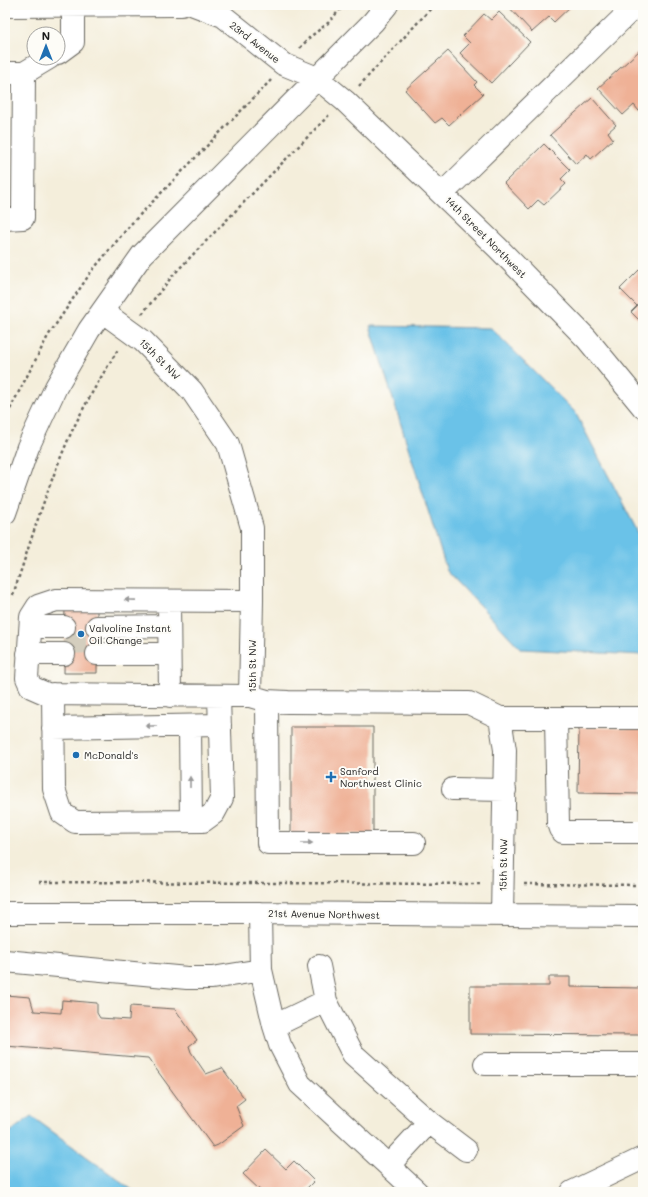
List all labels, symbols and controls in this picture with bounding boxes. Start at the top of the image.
street label: 23rd Avenue [227,18,283,66]
north arrow [26,26,66,66]
text: N [42,28,50,43]
street label: 14th Street Northwest [442,193,530,281]
street label: 15th St NW [136,335,184,383]
one-way arrow [123,597,136,603]
place label: Valvoline Instant Oil Change [89,621,171,647]
marker: Valvoline Instant Oil Change [76,629,86,639]
street label: 15th St NW [245,639,259,692]
one-way arrow [144,723,157,729]
place label: McDonald's [84,748,138,762]
marker: McDonald's [71,750,81,760]
place label: Sanford Northwest Clinic [340,764,422,790]
marker: Sanford Northwest Clinic [325,771,337,783]
one-way arrow [187,775,193,788]
street label: 15th St NW [496,838,510,892]
one-way arrow [301,840,314,846]
street label: 21st Avenue Northwest [268,906,380,922]

